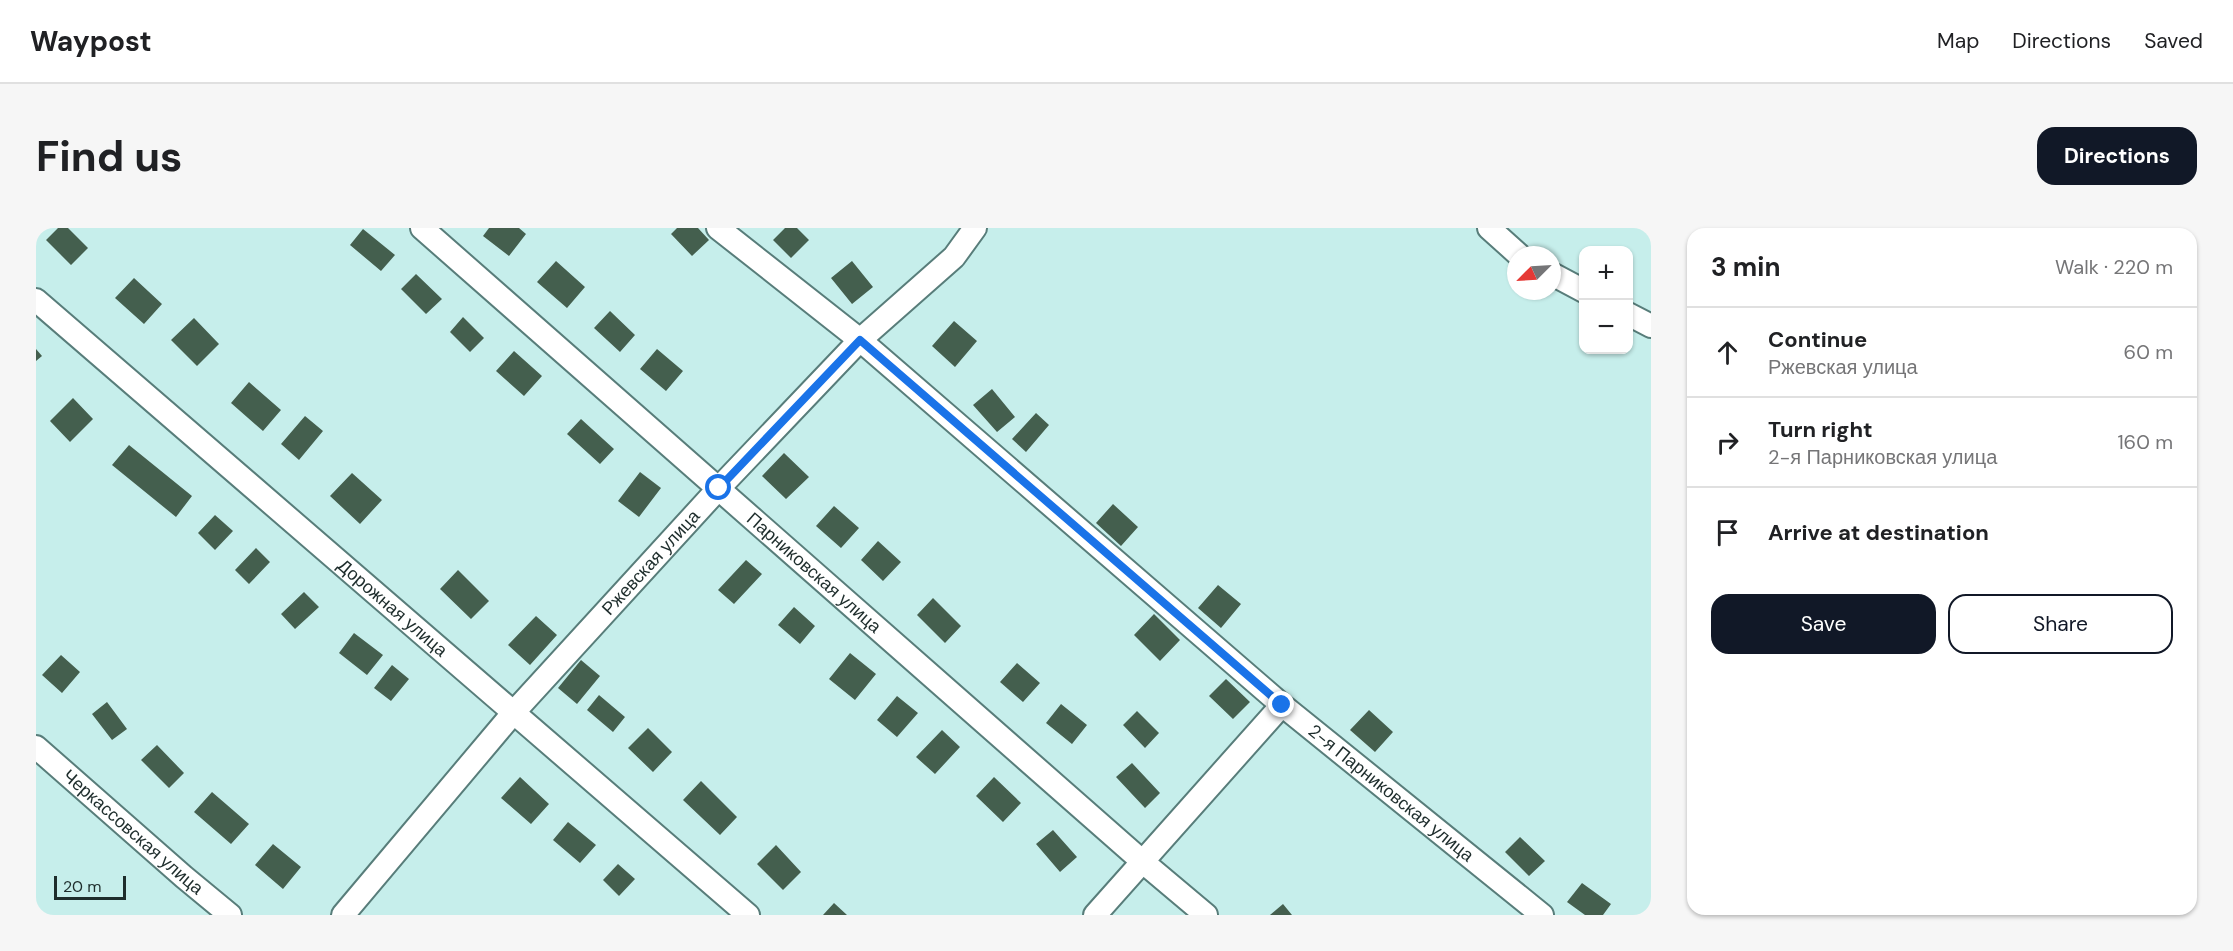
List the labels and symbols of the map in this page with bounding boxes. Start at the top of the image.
north arrow [1507,246,1561,300]
route start [705,474,731,500]
street label: Ржевская улица [596,504,706,620]
street label: Парниковская улица [742,507,887,639]
street label: Дорожная улица [332,554,453,663]
route end [1268,691,1294,717]
street label: 2-я Парниковская улица [1303,719,1480,868]
street label: Черкассовская улица [58,764,209,901]
scale bar [54,873,126,900]

